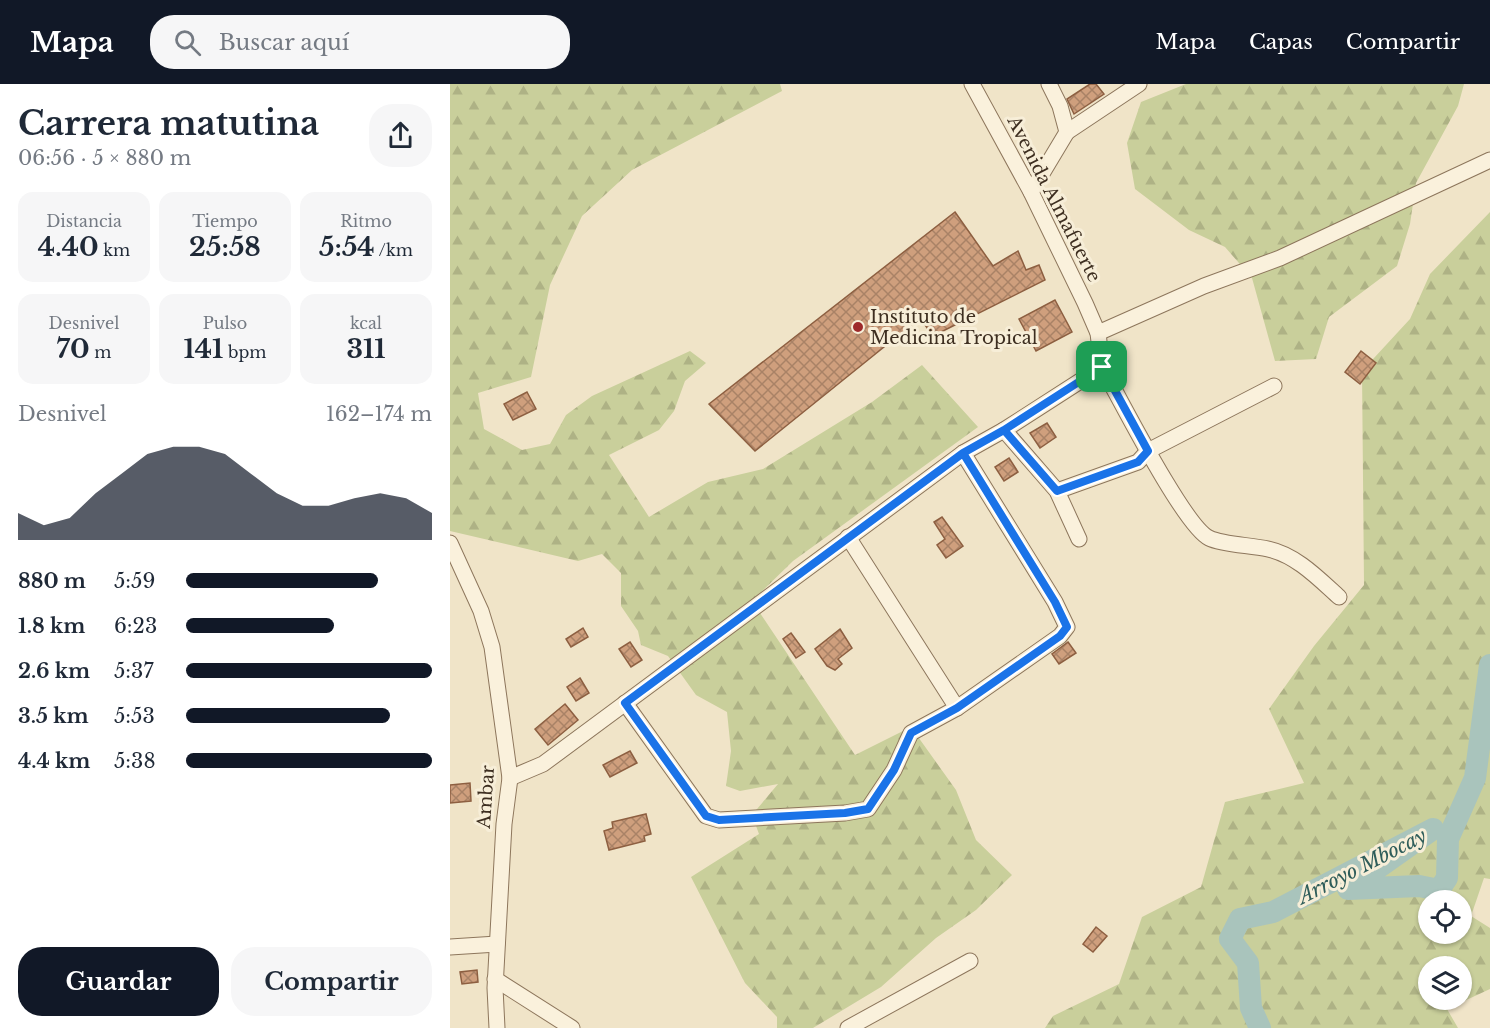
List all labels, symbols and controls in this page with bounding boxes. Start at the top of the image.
search box [150,15,570,69]
text: Mapa [30,25,114,60]
icon: search [171,26,204,59]
text: Buscar aquí [219,29,349,56]
text: Mapa [1156,29,1216,55]
text: Capas [1249,29,1313,55]
text: Compartir [1346,29,1460,55]
text: Carrera matutina [18,103,319,144]
button: share [369,104,432,167]
street label: Avenida Almafuerte [1002,111,1105,286]
text: 06:56 · 5 × 880 m [18,146,191,170]
text: Distancia [46,211,122,231]
text: Tiempo [192,211,258,231]
text: Ritmo [340,211,392,231]
text: 4.40 [38,231,99,263]
text: 25:58 [189,231,261,263]
text: 5:54 [319,231,375,263]
text: km [99,240,130,260]
text: /km [375,240,413,260]
place label: Instituto de Medicina Tropical [870,306,1038,349]
text: Desnivel [49,313,119,333]
text: Pulso [203,313,247,333]
text: kcal [350,313,382,333]
marker: Instituto de Medicina Tropical [851,320,865,334]
text: 70 [57,333,90,365]
text: 141 [183,333,223,365]
text: 311 [346,333,386,365]
pin [1076,341,1127,392]
text: m [90,342,111,362]
text: bpm [223,342,267,362]
icon: arrive [1085,350,1118,383]
text: Desnivel [18,402,106,426]
text: 162–174 m [326,402,432,426]
text: 880 m [18,569,86,593]
text: 5:59 [114,569,155,593]
text: 1.8 km [18,614,85,638]
text: 6:23 [114,614,157,638]
text: 2.6 km [18,659,90,683]
text: 5:37 [114,659,153,683]
text: 3.5 km [18,704,89,728]
text: 5:53 [114,704,155,728]
text: 4.4 km [18,749,90,773]
text: 5:38 [114,749,156,773]
street label: Ambar [473,764,499,830]
water label: Arroyo Mbocay [1291,823,1431,910]
map controls [1418,890,1472,1010]
button: locate [1418,890,1472,944]
button: Guardar [18,947,219,1016]
button: Compartir [231,947,432,1016]
button: layers [1418,956,1472,1010]

